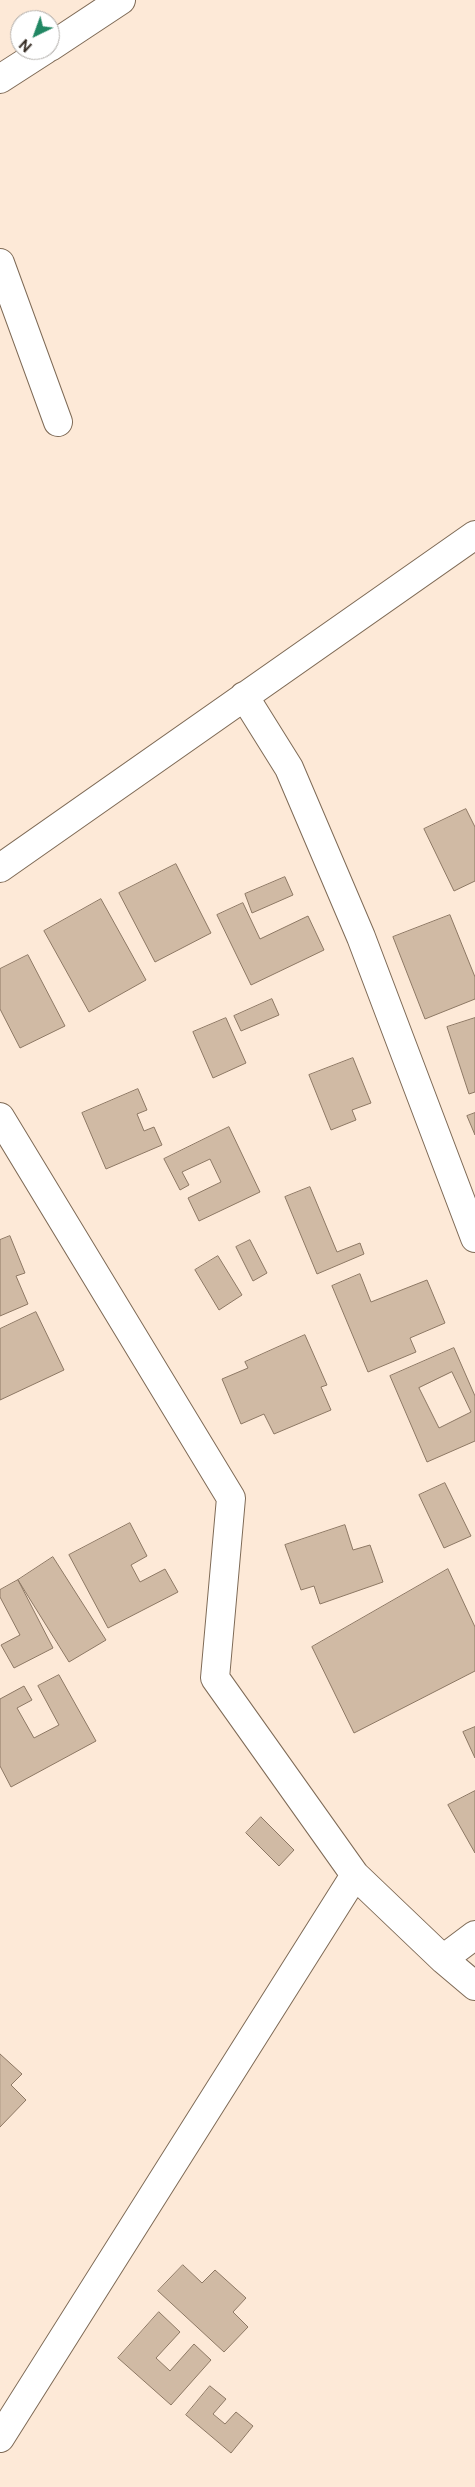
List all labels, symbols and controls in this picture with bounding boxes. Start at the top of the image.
north arrow [10,10,60,60]
text: N [16,36,35,55]

